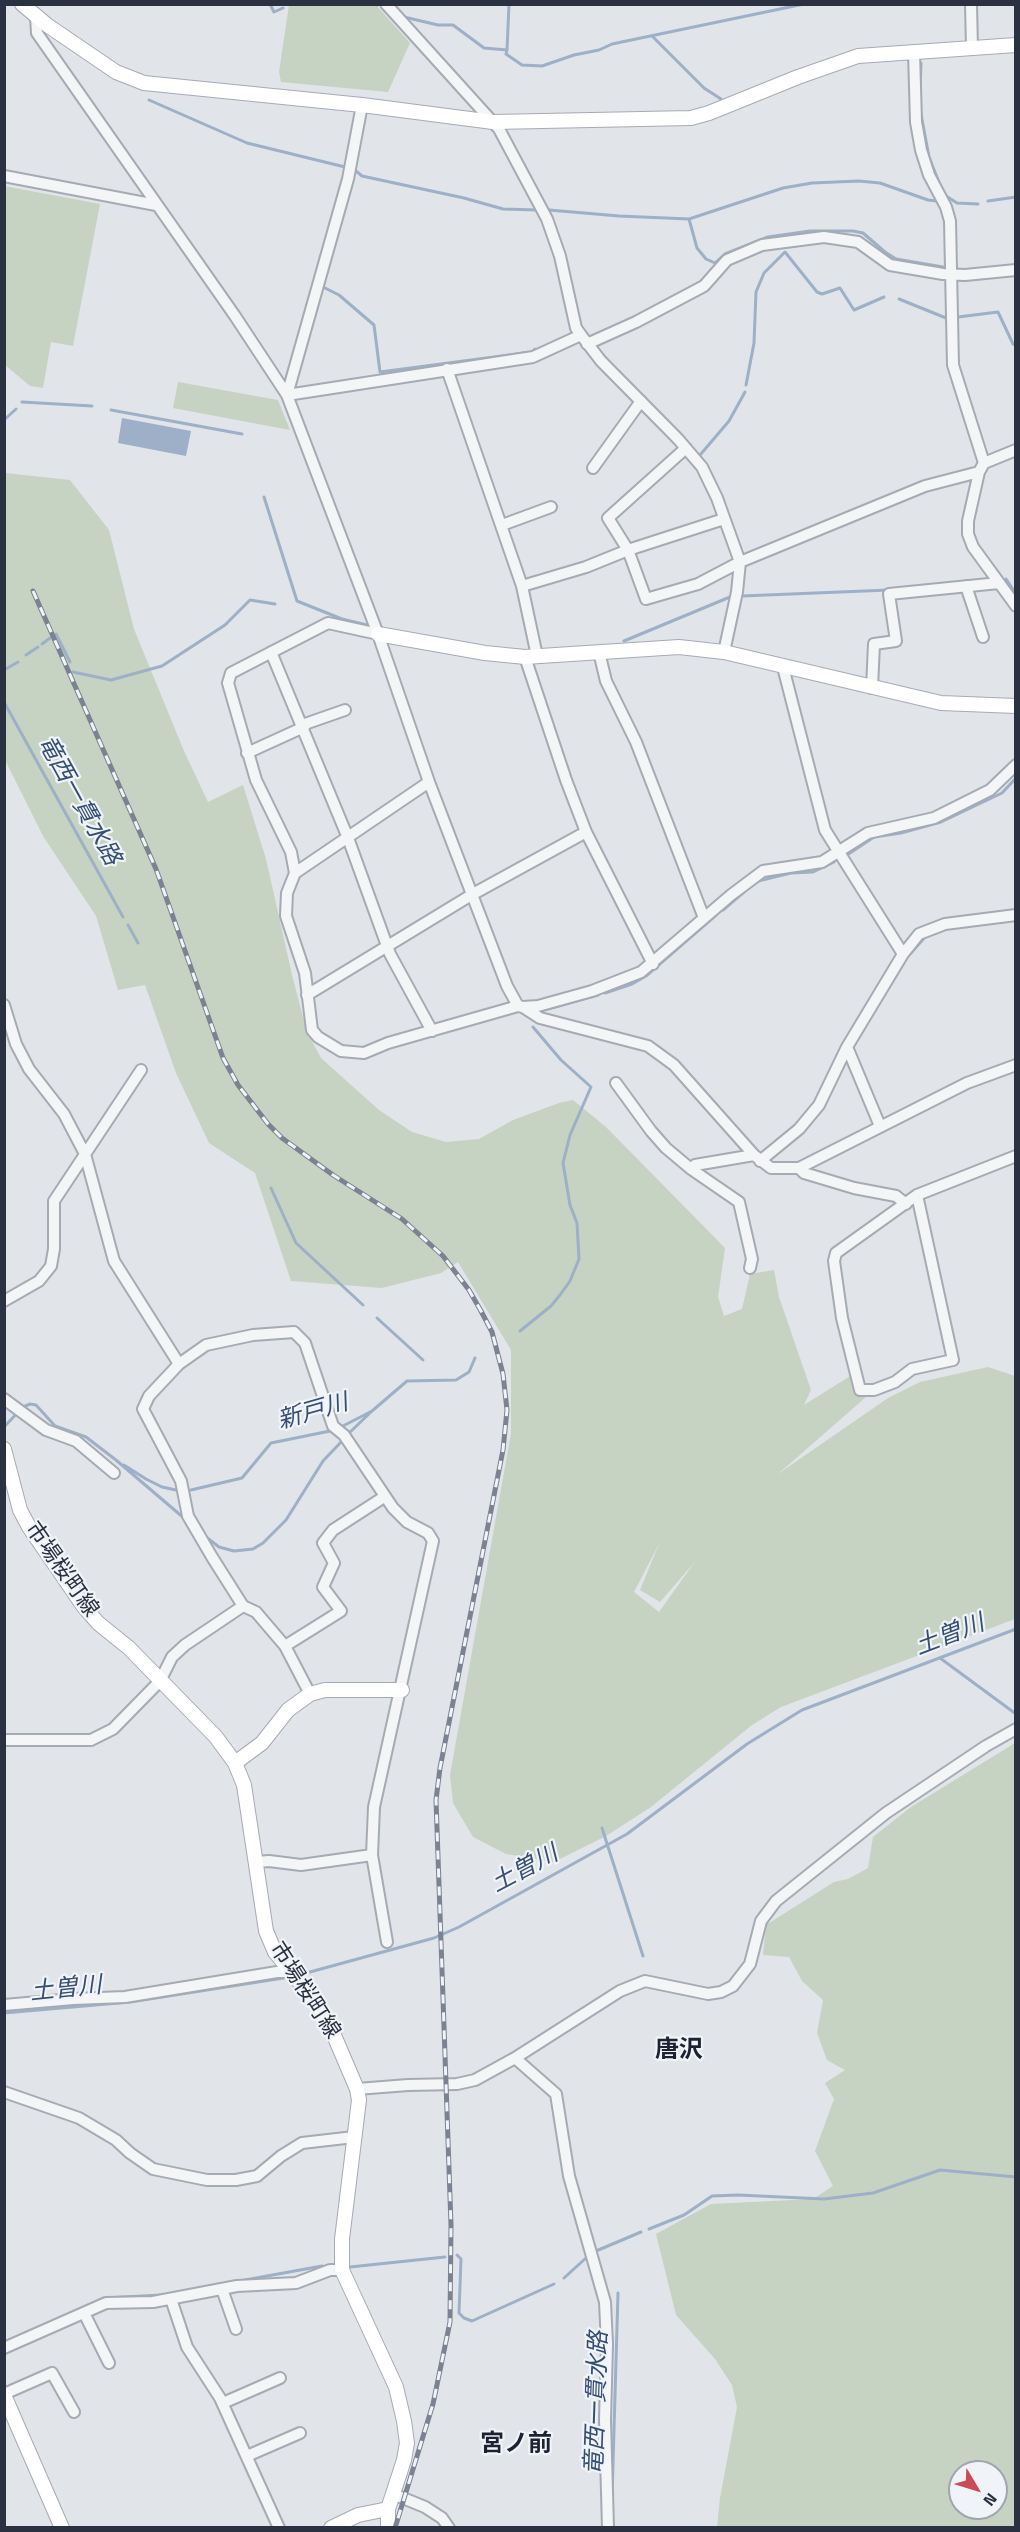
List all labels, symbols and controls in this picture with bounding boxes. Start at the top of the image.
water label: 竜西一貫水路 [30,731,126,871]
water label: 新戸川 [274,1389,352,1437]
street label: 市場桜町線 [19,1517,103,1623]
water label: 土曽川 [911,1610,989,1662]
water label: 土曽川 [486,1840,564,1900]
street label: 市場桜町線 [263,1938,345,2044]
water label: 土曽川 [29,1972,103,2008]
district label: 唐沢 [655,2037,703,2065]
water label: 竜西一貫水路 [581,2331,615,2475]
district label: 宮ノ前 [480,2431,552,2459]
north arrow [948,2460,1008,2520]
text: N [978,2488,1003,2512]

